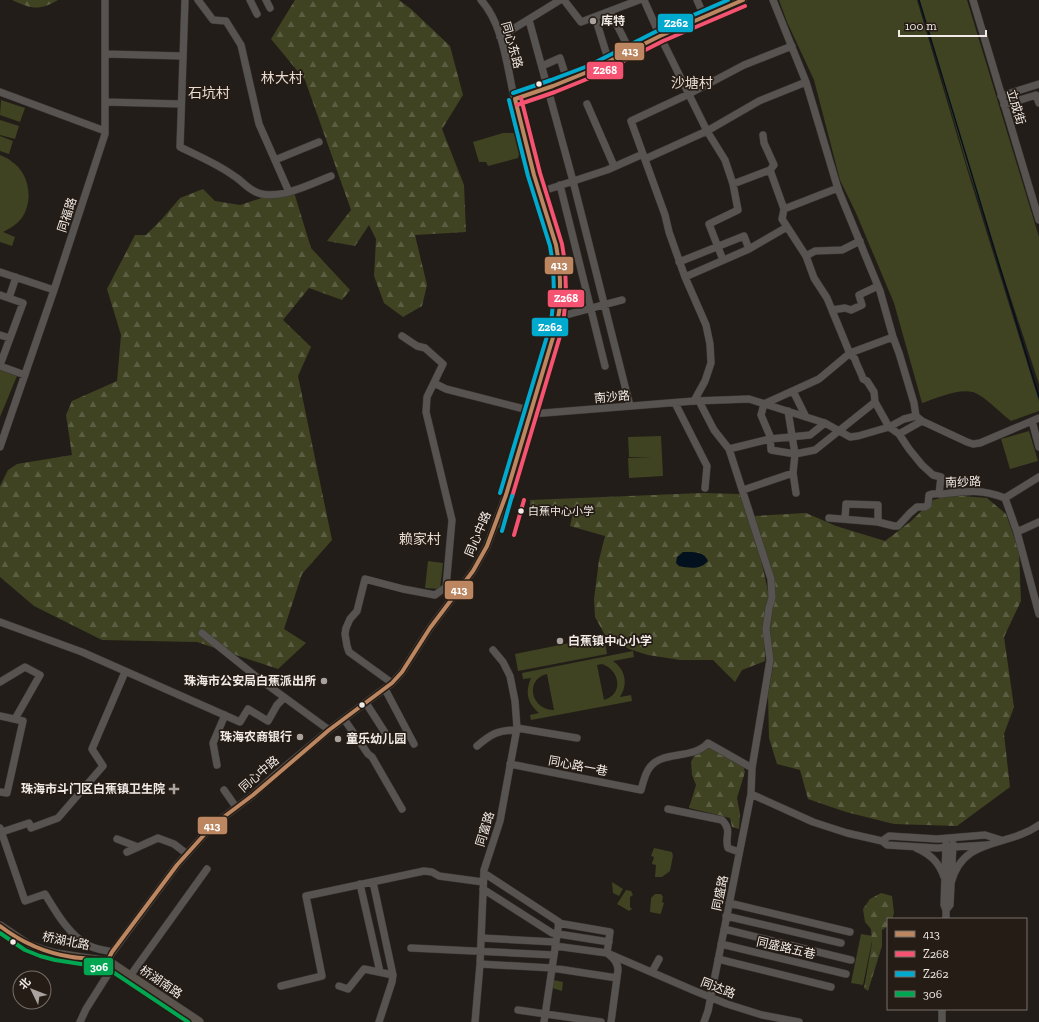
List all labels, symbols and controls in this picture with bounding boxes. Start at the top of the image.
scale bar [899,12,986,38]
line badge: Z262 [657,13,694,33]
place label: 库特 [601,14,625,28]
marker: 库特 [588,16,598,26]
text: Z262 [664,17,688,30]
text: 100 m [905,19,937,33]
street label: 同心东路 [499,20,525,70]
line badge: 413 [614,42,645,61]
text: 413 [622,45,638,58]
line badge: Z268 [586,61,624,80]
text: Z268 [593,64,617,77]
district label: 林大村 [261,70,303,87]
district label: 沙塘村 [671,75,713,92]
unlabelled marker [534,79,544,89]
district label: 石坑村 [188,85,230,102]
street label: 立成街 [1004,88,1028,126]
street label: 同福路 [55,196,79,234]
line badge: 413 [544,256,574,275]
text: 413 [551,259,567,272]
line badge: Z268 [547,289,585,308]
text: Z268 [554,292,578,305]
line badge: Z262 [531,317,569,337]
text: Z262 [538,321,562,334]
street label: 南沙路 [593,388,631,406]
street label: 南纱路 [945,474,981,490]
place label: 白蕉中心小学 [528,505,594,518]
marker: 白蕉中心小学 [516,506,526,516]
street label: 同心中路 [462,509,494,559]
district label: 赖家村 [399,531,441,548]
line badge: 413 [444,580,474,600]
text: 413 [451,584,467,597]
place label: 白蕉镇中心小学 [568,634,652,648]
marker: 白蕉镇中心小学 [555,636,565,646]
place label: 珠海市公安局白蕉派出所 [184,674,316,688]
marker: 珠海市公安局白蕉派出所 [319,676,329,686]
unlabelled marker [357,700,367,710]
place label: 珠海农商银行 [220,730,292,744]
marker: 珠海农商银行 [295,732,305,742]
place label: 童乐幼儿园 [346,732,406,746]
marker: 童乐幼儿园 [333,734,343,744]
street label: 同心中路 [236,753,282,795]
street label: 同心路一巷 [547,753,609,779]
place label: 珠海市斗门区白蕉镇卫生院 [21,782,165,796]
marker: 珠海市斗门区白蕉镇卫生院 [168,783,180,795]
street label: 同富路 [473,810,497,848]
line badge: 413 [197,816,228,835]
text: 413 [204,820,220,833]
street label: 同盛路 [709,874,731,912]
legend [887,918,1027,1010]
text: 413 [923,927,940,941]
street label: 桥湖北路 [41,930,91,952]
street label: 同盛路五巷 [755,934,817,962]
unlabelled marker [8,937,18,947]
text: Z268 [923,947,949,961]
line badge: 306 [83,957,114,976]
text: 306 [90,961,108,974]
street label: 桥湖南路 [137,963,185,1001]
text: Z262 [923,967,949,981]
north arrow [12,970,52,1010]
text: 北 [17,975,34,992]
street label: 同达路 [699,975,737,1001]
text: 306 [923,987,942,1001]

